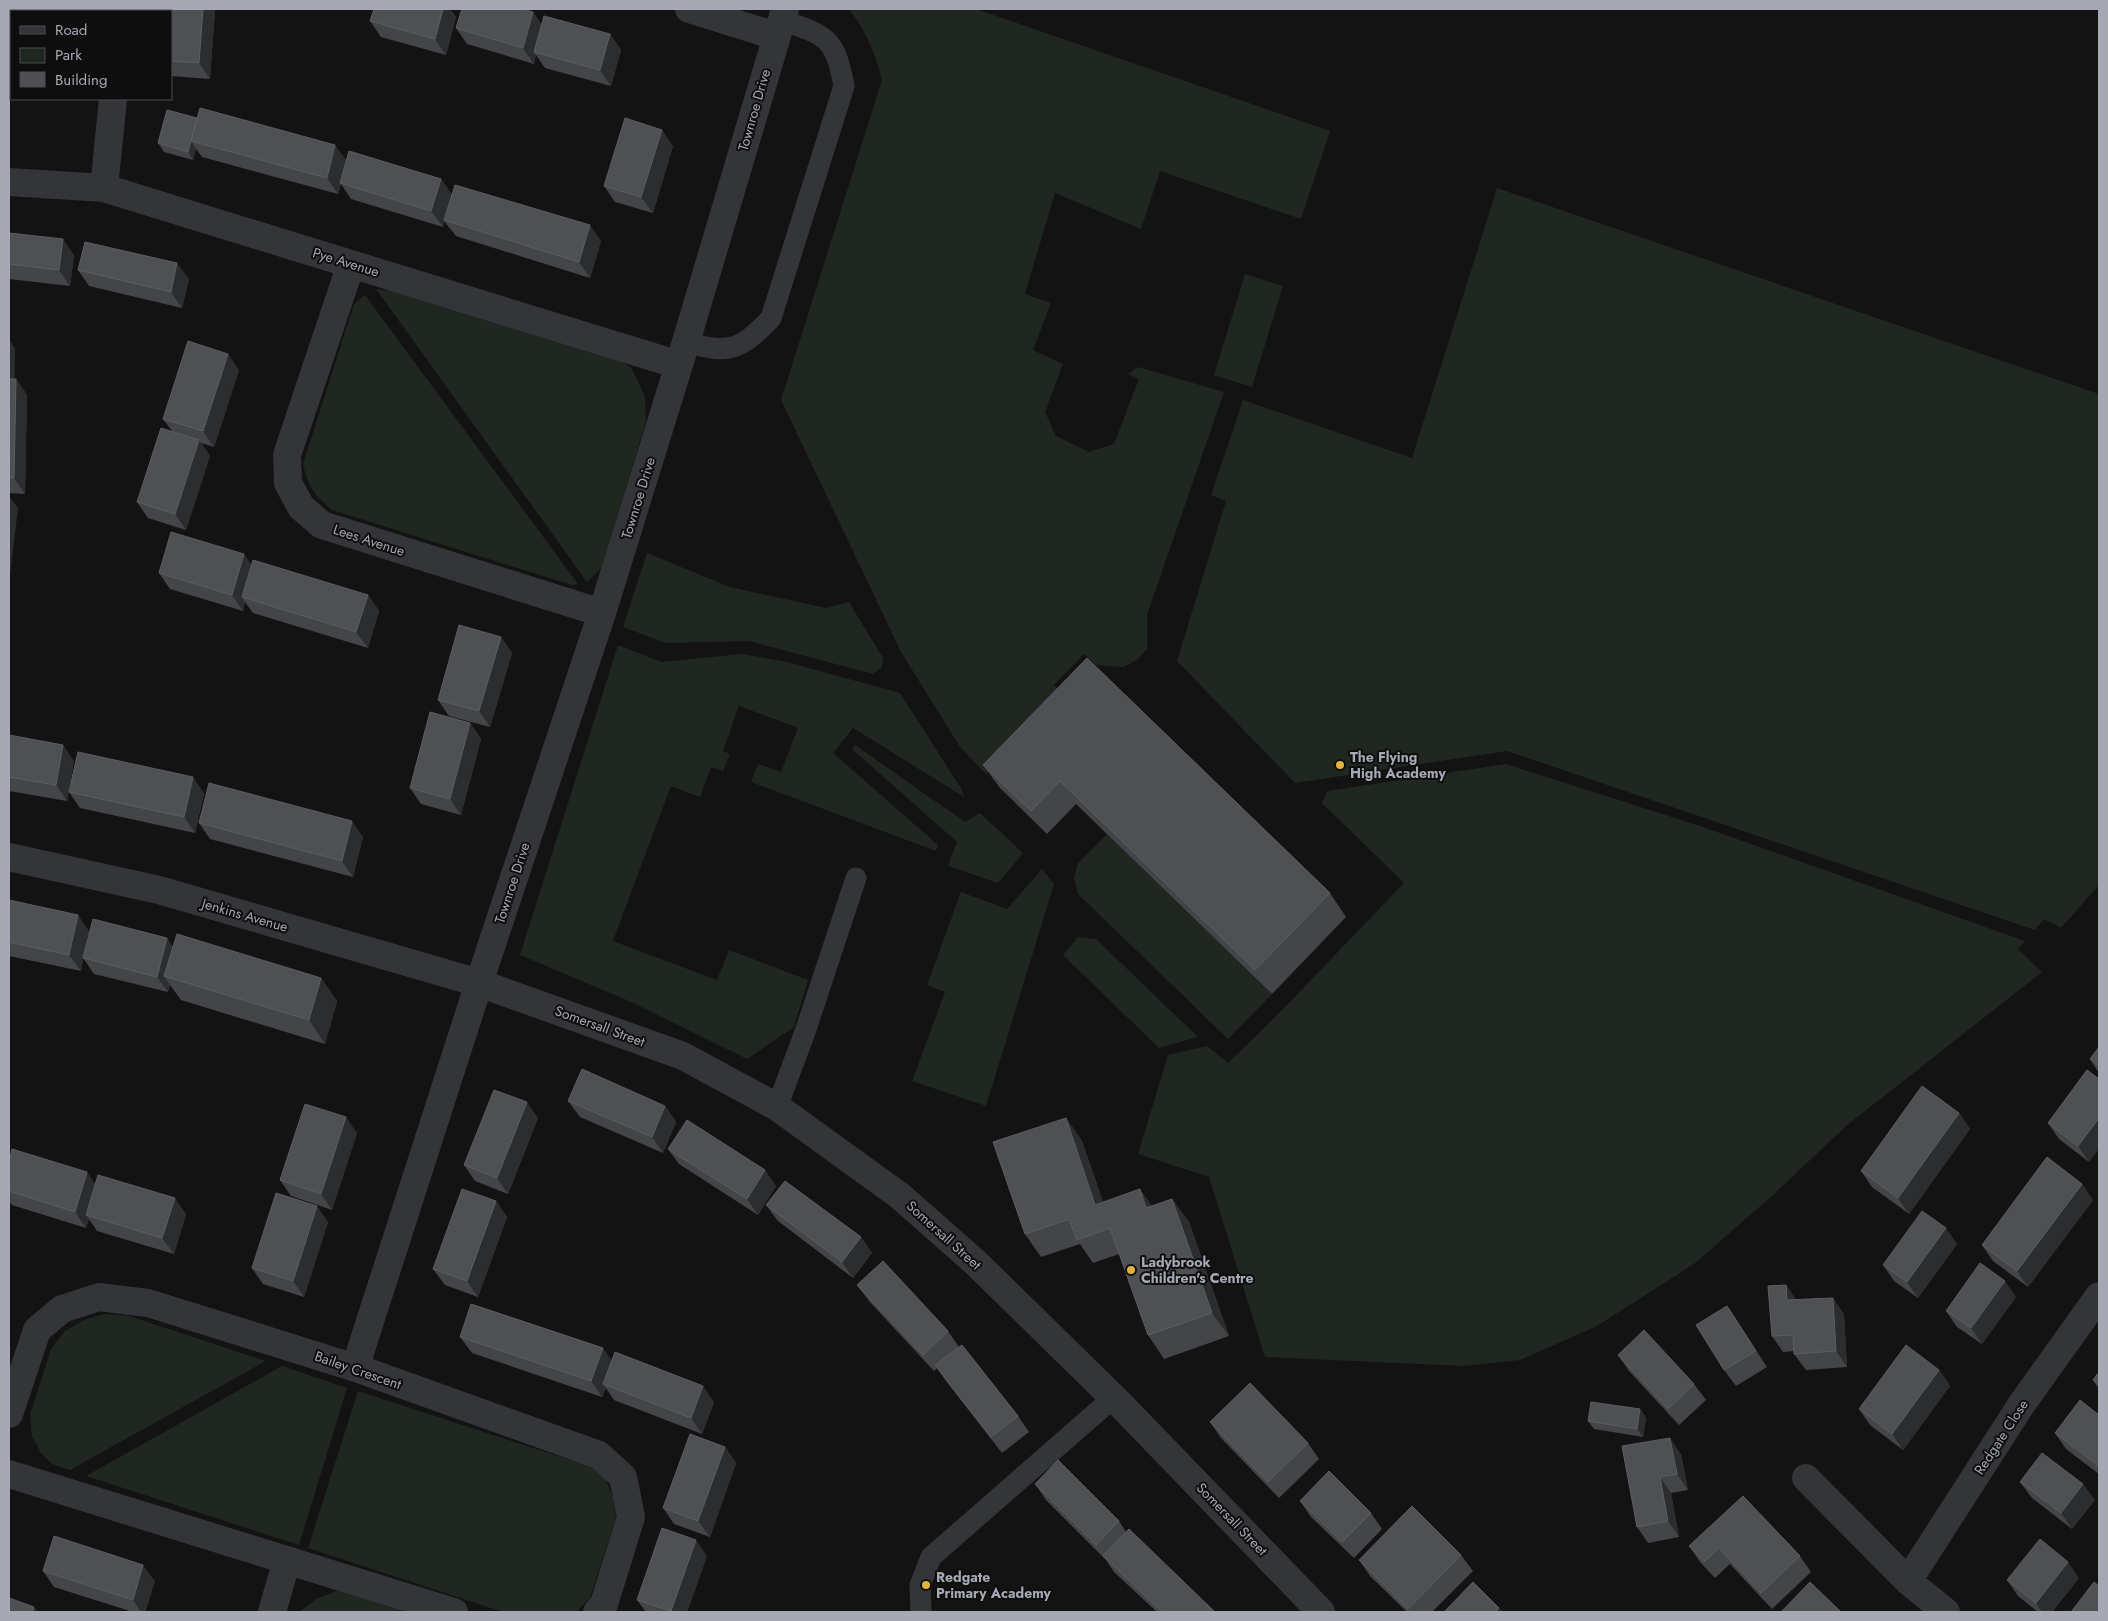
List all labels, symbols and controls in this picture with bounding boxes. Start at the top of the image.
legend [10,10,172,100]
text: Road [55,19,87,41]
text: Park [55,44,82,66]
street label: Townroe Drive [733,67,775,153]
text: Building [55,69,107,91]
street label: Pye Avenue [310,242,382,282]
street label: Townroe Drive [616,455,660,541]
street label: Lees Avenue [331,519,407,561]
place label: The Flying High Academy [1350,747,1446,783]
marker: The Flying High Academy [1334,759,1346,771]
street label: Townroe Drive [489,840,535,926]
street label: Jenkins Avenue [198,893,290,937]
street label: Somersall Street [552,1000,648,1052]
street label: Somersall Street [902,1196,986,1275]
place label: Ladybrook Children's Centre [1141,1252,1254,1288]
marker: Ladybrook Children's Centre [1125,1264,1137,1276]
street label: Bailey Crescent [312,1346,405,1394]
street label: Redgate Close [1969,1396,2033,1478]
street label: Somersall Street [1192,1478,1273,1560]
place label: Redgate Primary Academy [936,1567,1052,1603]
marker: Redgate Primary Academy [920,1579,932,1591]

